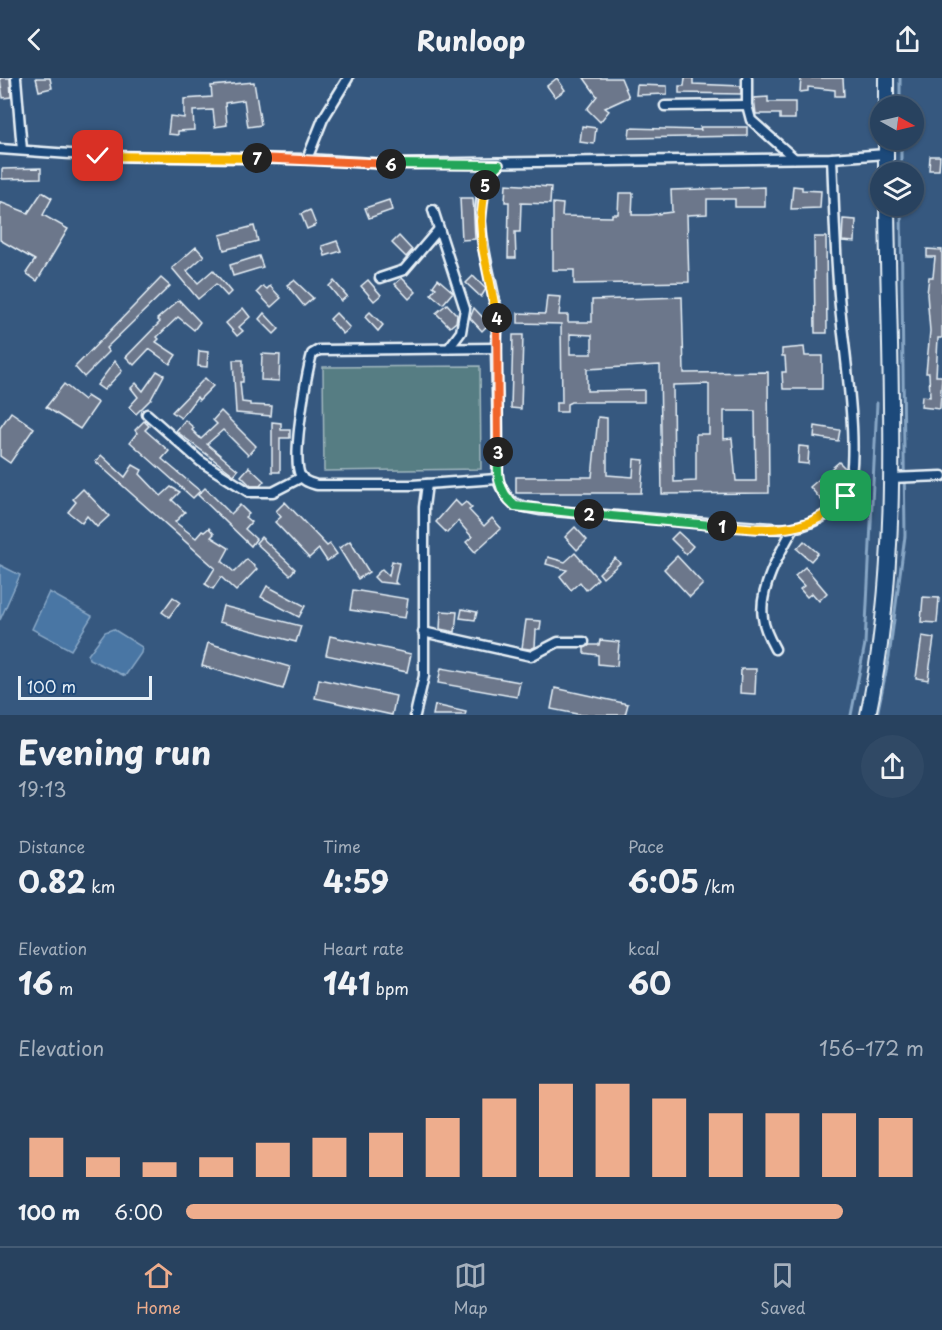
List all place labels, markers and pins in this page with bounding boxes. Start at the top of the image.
pin [72,130,123,181]
pin: 7 [242,143,272,173]
pin: 6 [376,149,406,179]
pin: 5 [470,170,500,200]
pin: 4 [482,303,512,333]
pin: 3 [483,437,513,467]
pin [820,470,871,521]
pin: 2 [574,499,604,529]
pin: 1 [707,511,737,541]

